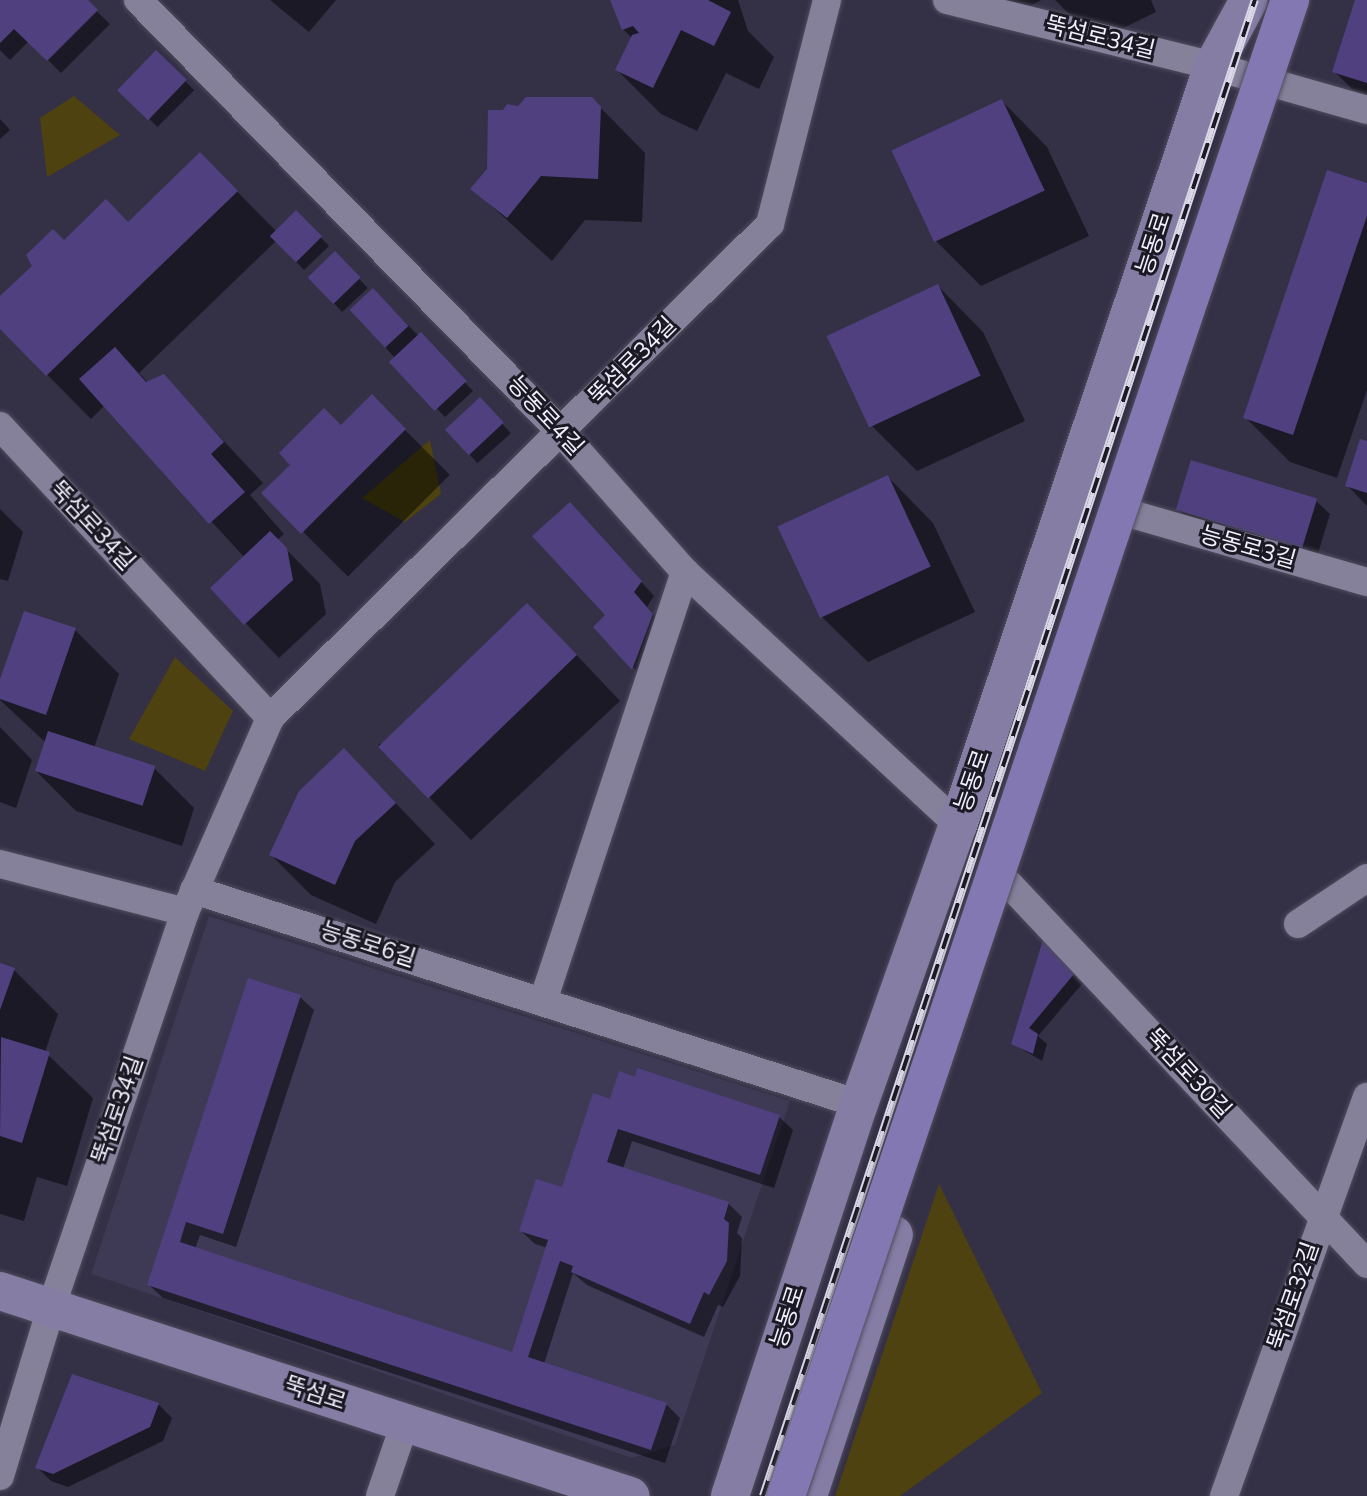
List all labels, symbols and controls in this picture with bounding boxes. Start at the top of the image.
street label: 뚝섬로34길 [1042,11,1158,65]
street label: 능동로 [1131,210,1177,278]
street label: 뚝섬로34길 [584,312,682,410]
street label: 능동로4길 [501,371,589,461]
street label: 뚝섬로34길 [44,476,140,576]
street label: 능동로3길 [1197,521,1299,575]
street label: 능동로 [950,746,996,816]
street label: 능동로6길 [317,917,419,973]
street label: 뚝섬로30길 [1140,1024,1236,1124]
street label: 뚝섬로34길 [87,1052,149,1168]
street label: 뚝섬로32길 [1263,1238,1325,1354]
street label: 능동로 [765,1283,811,1351]
street label: 뚝섬로 [281,1371,349,1417]

